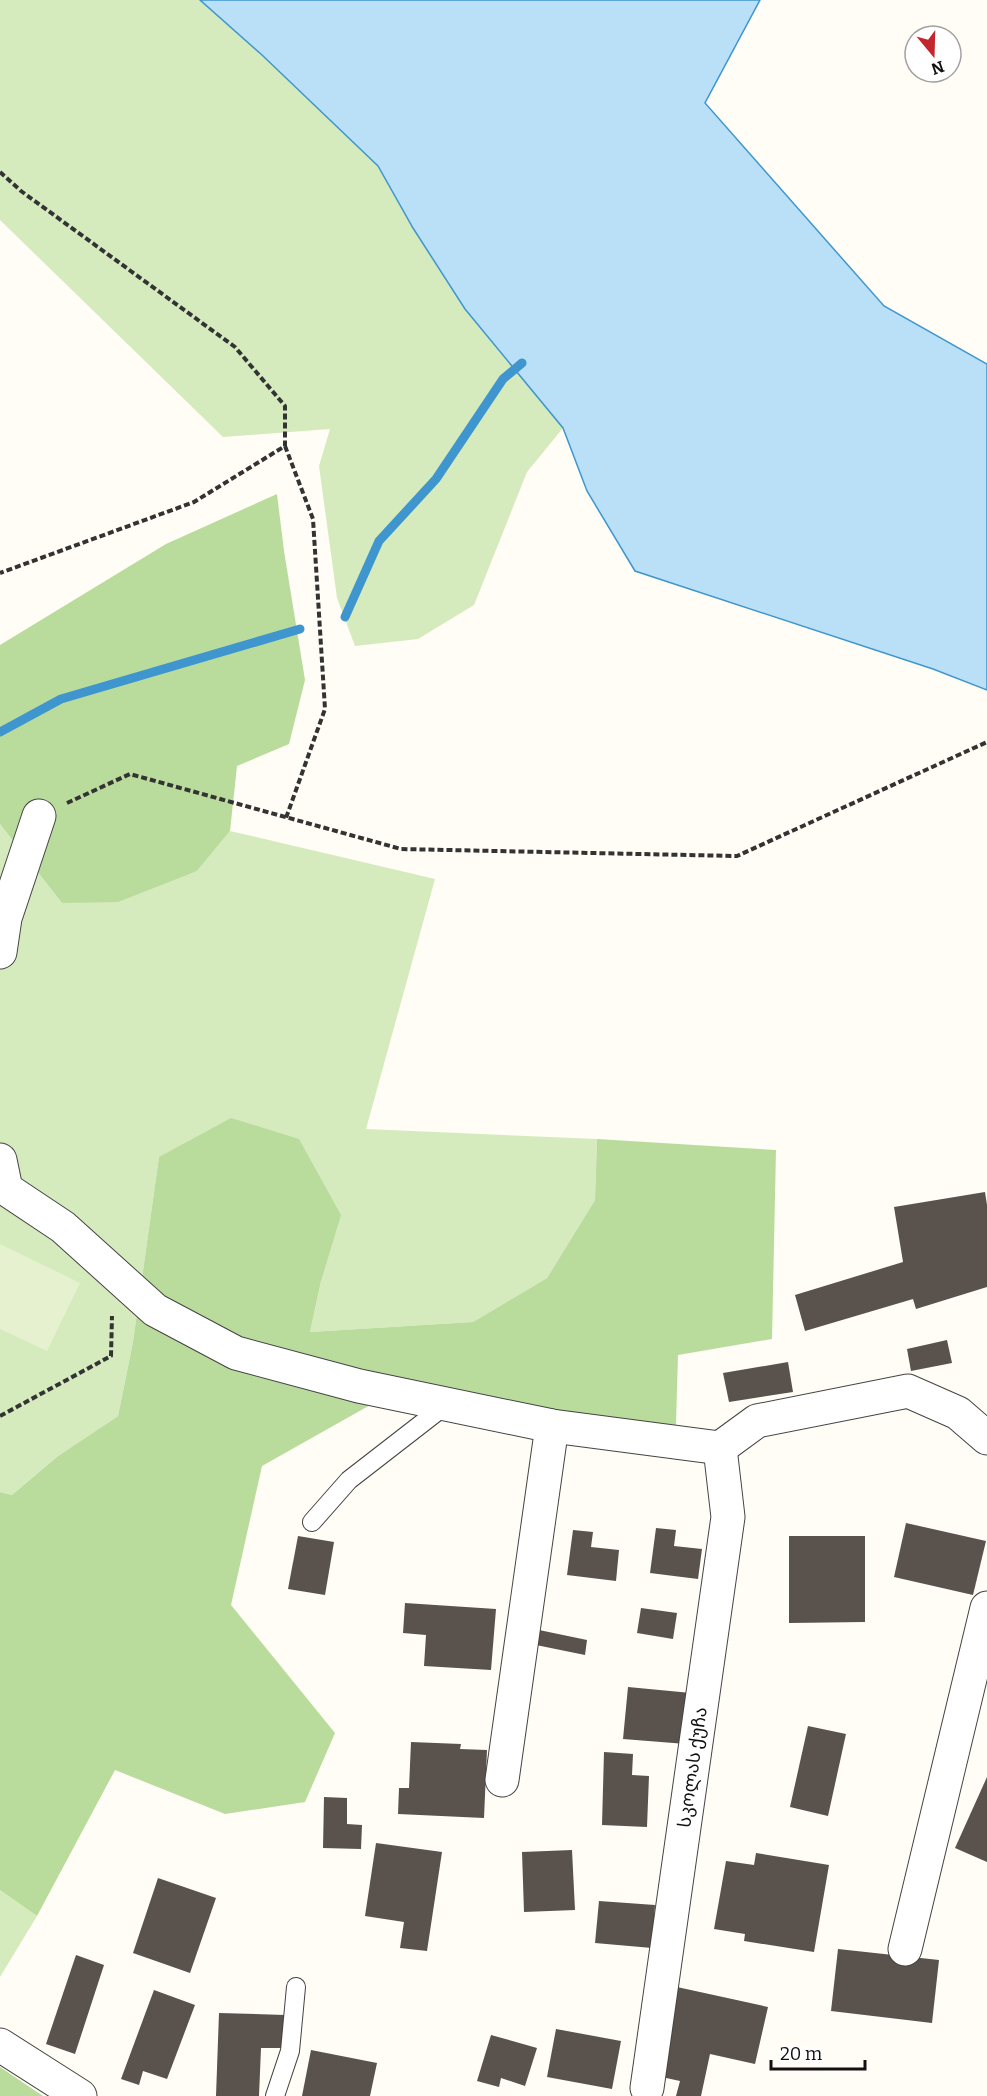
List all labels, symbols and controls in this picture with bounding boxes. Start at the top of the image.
north arrow [903,24,963,84]
text: N [929,57,947,79]
street label: სკოლას ქუჩა [673,1705,712,1829]
scale bar [771,2033,866,2071]
text: 20 m [780,2043,822,2065]

